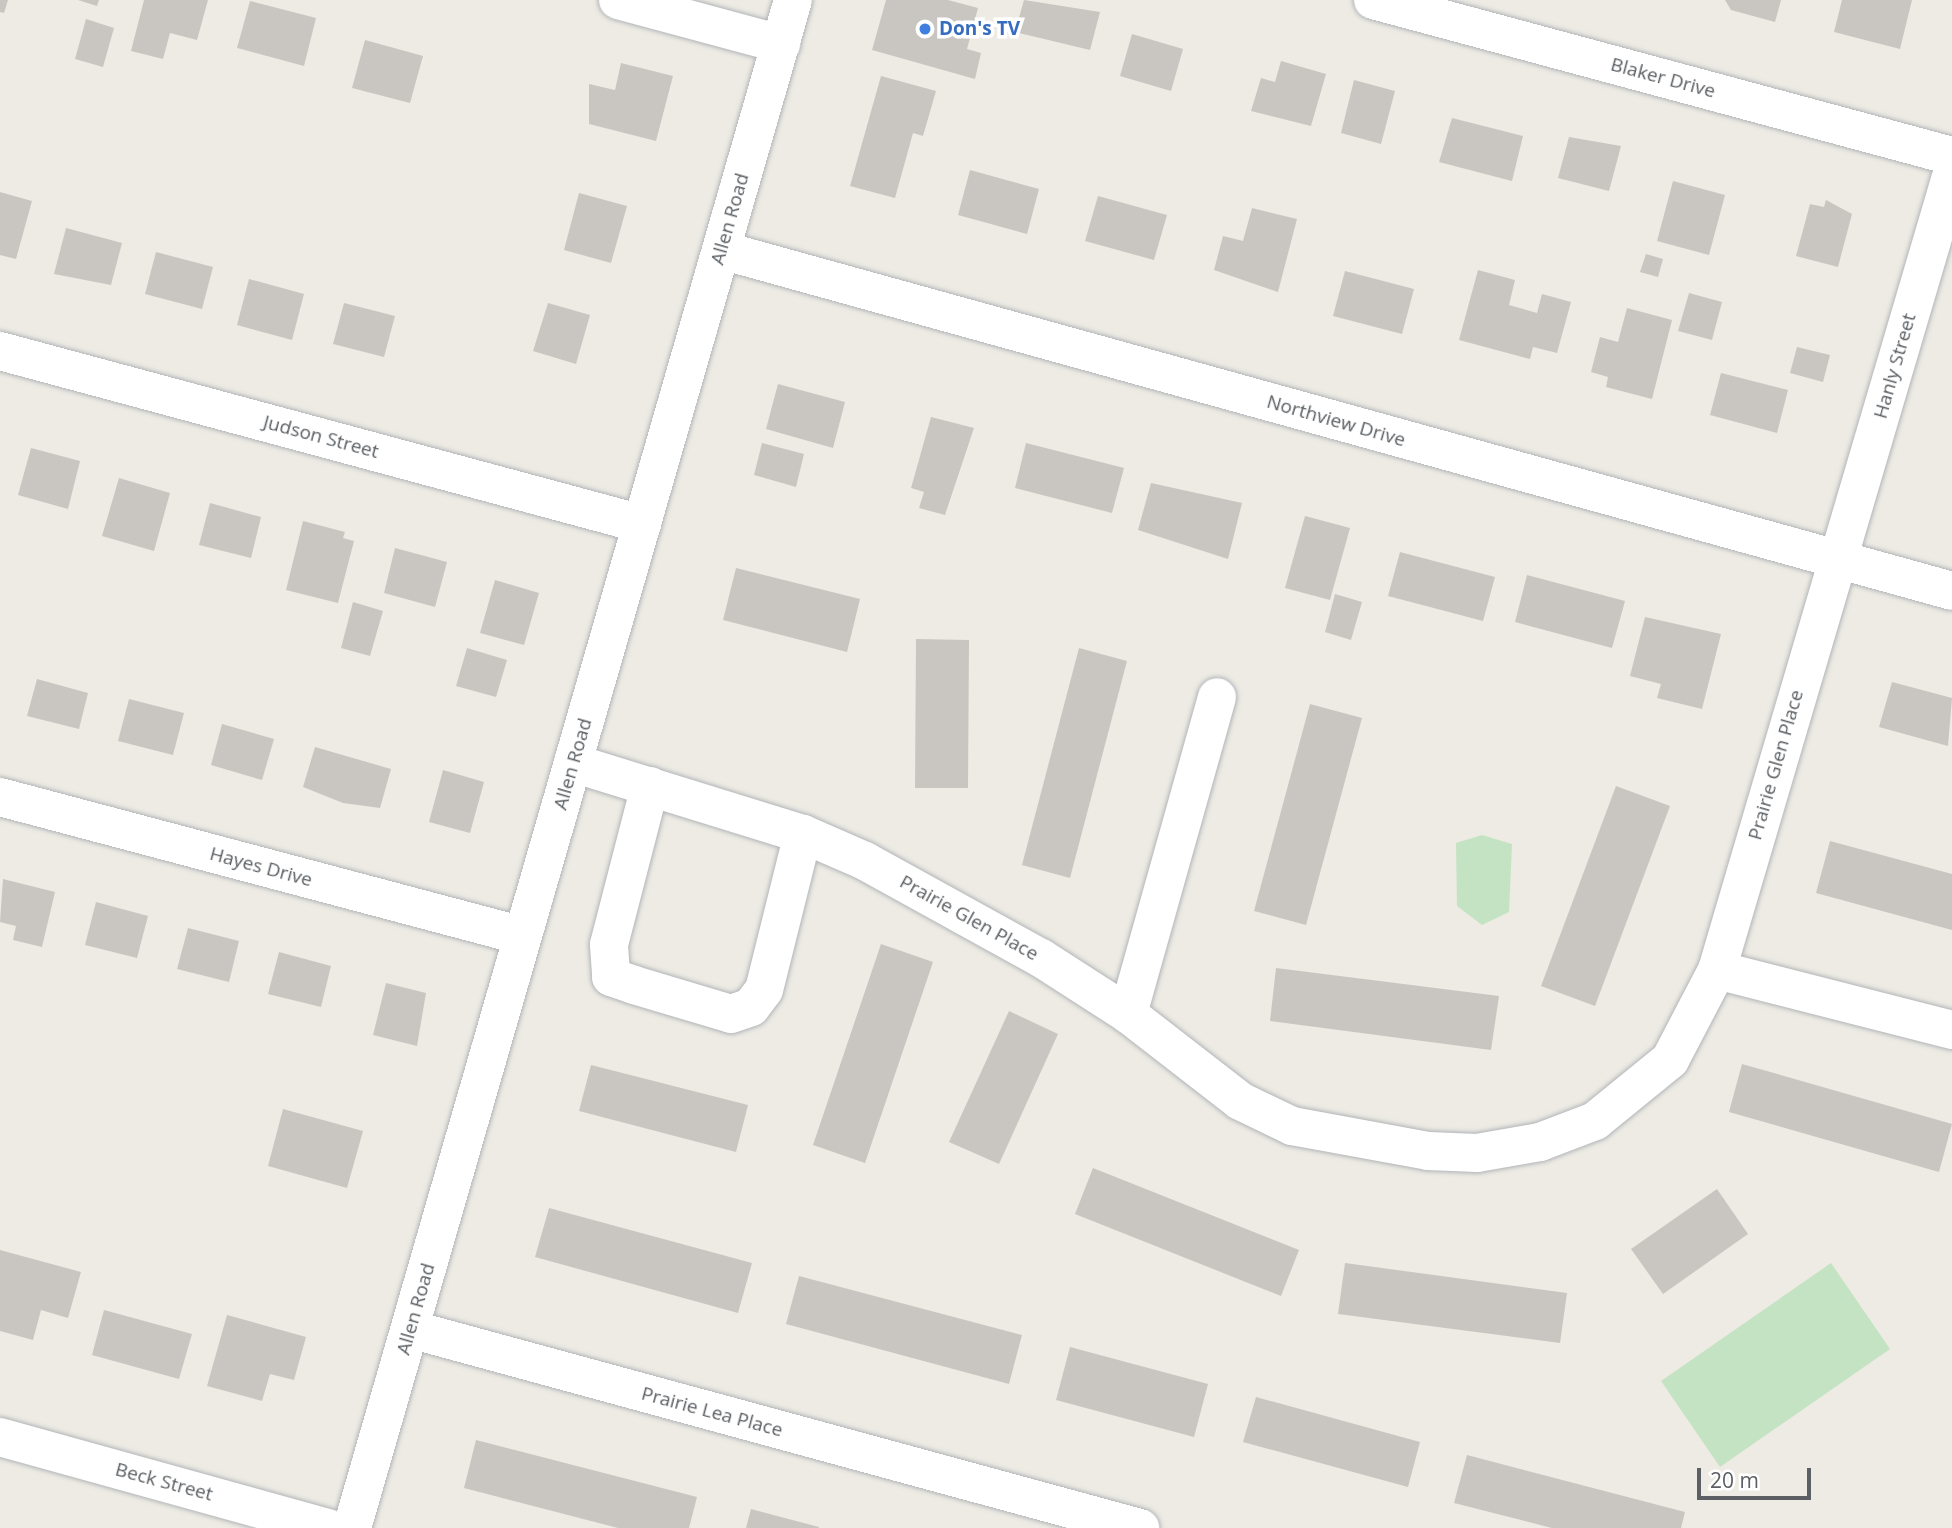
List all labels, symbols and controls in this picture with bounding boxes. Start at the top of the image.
place label: Don's TV [939,18,1020,40]
marker: Don's TV [917,21,933,37]
street label: Blaker Drive [1608,53,1718,103]
street label: Allen Road [706,171,754,267]
street label: Hanly Street [1869,311,1921,421]
street label: Northview Drive [1264,390,1408,452]
street label: Judson Street [261,411,381,463]
street label: Prairie Glen Place [1744,687,1808,843]
street label: Allen Road [549,716,597,812]
street label: Hayes Drive [207,842,315,892]
street label: Prairie Glen Place [896,870,1042,966]
street label: Allen Road [392,1261,440,1357]
street label: Prairie Lea Place [639,1382,785,1442]
scale bar [1700,1454,1814,1498]
street label: Beck Street [113,1458,215,1506]
text: 20 m [1710,1466,1759,1494]

